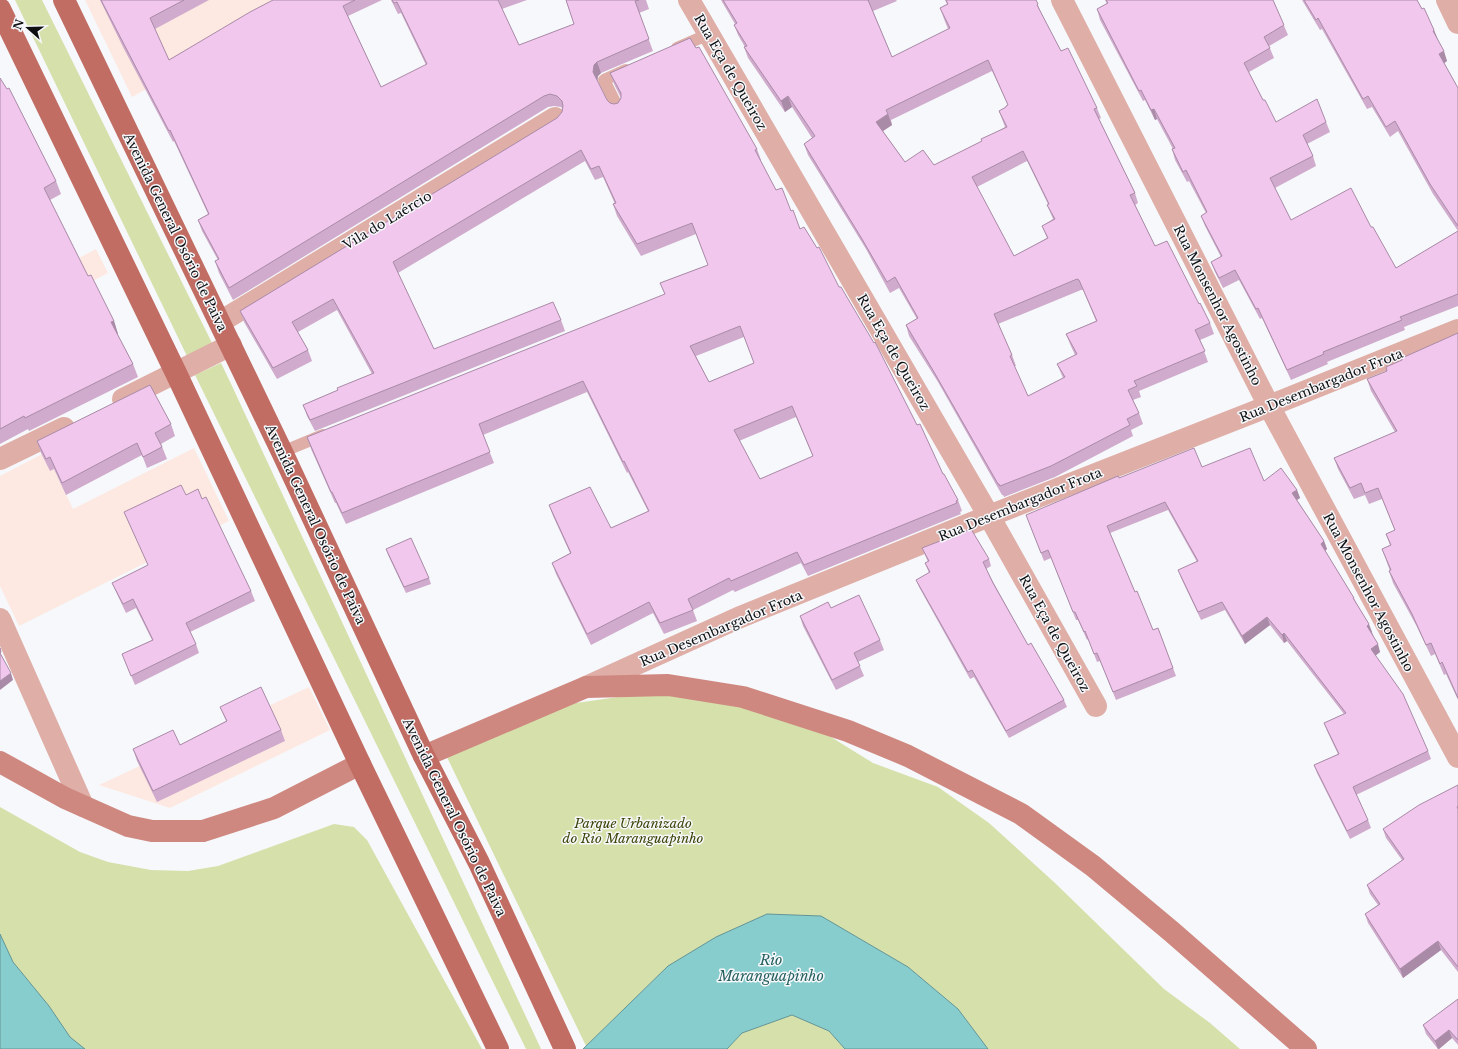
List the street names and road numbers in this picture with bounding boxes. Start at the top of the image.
street label: Rua Eça de Queiroz [690,11,771,133]
street label: Avenida General Osório de Paiva [120,129,231,335]
street label: Vila do Laércio [339,187,435,254]
street label: Rua Monsenhor Agostinho [1170,222,1265,388]
street label: Rua Eça de Queiroz [853,291,934,413]
street label: Rua Desembargador Frota [1237,345,1406,426]
street label: Avenida General Osório de Paiva [261,421,370,628]
street label: Rua Desembargador Frota [936,464,1105,545]
street label: Rua Monsenhor Agostinho [1319,510,1418,675]
street label: Rua Eça de Queiroz [1015,572,1094,695]
street label: Rua Desembargador Frota [637,586,806,670]
street label: Avenida General Osório de Paiva [399,714,510,920]

